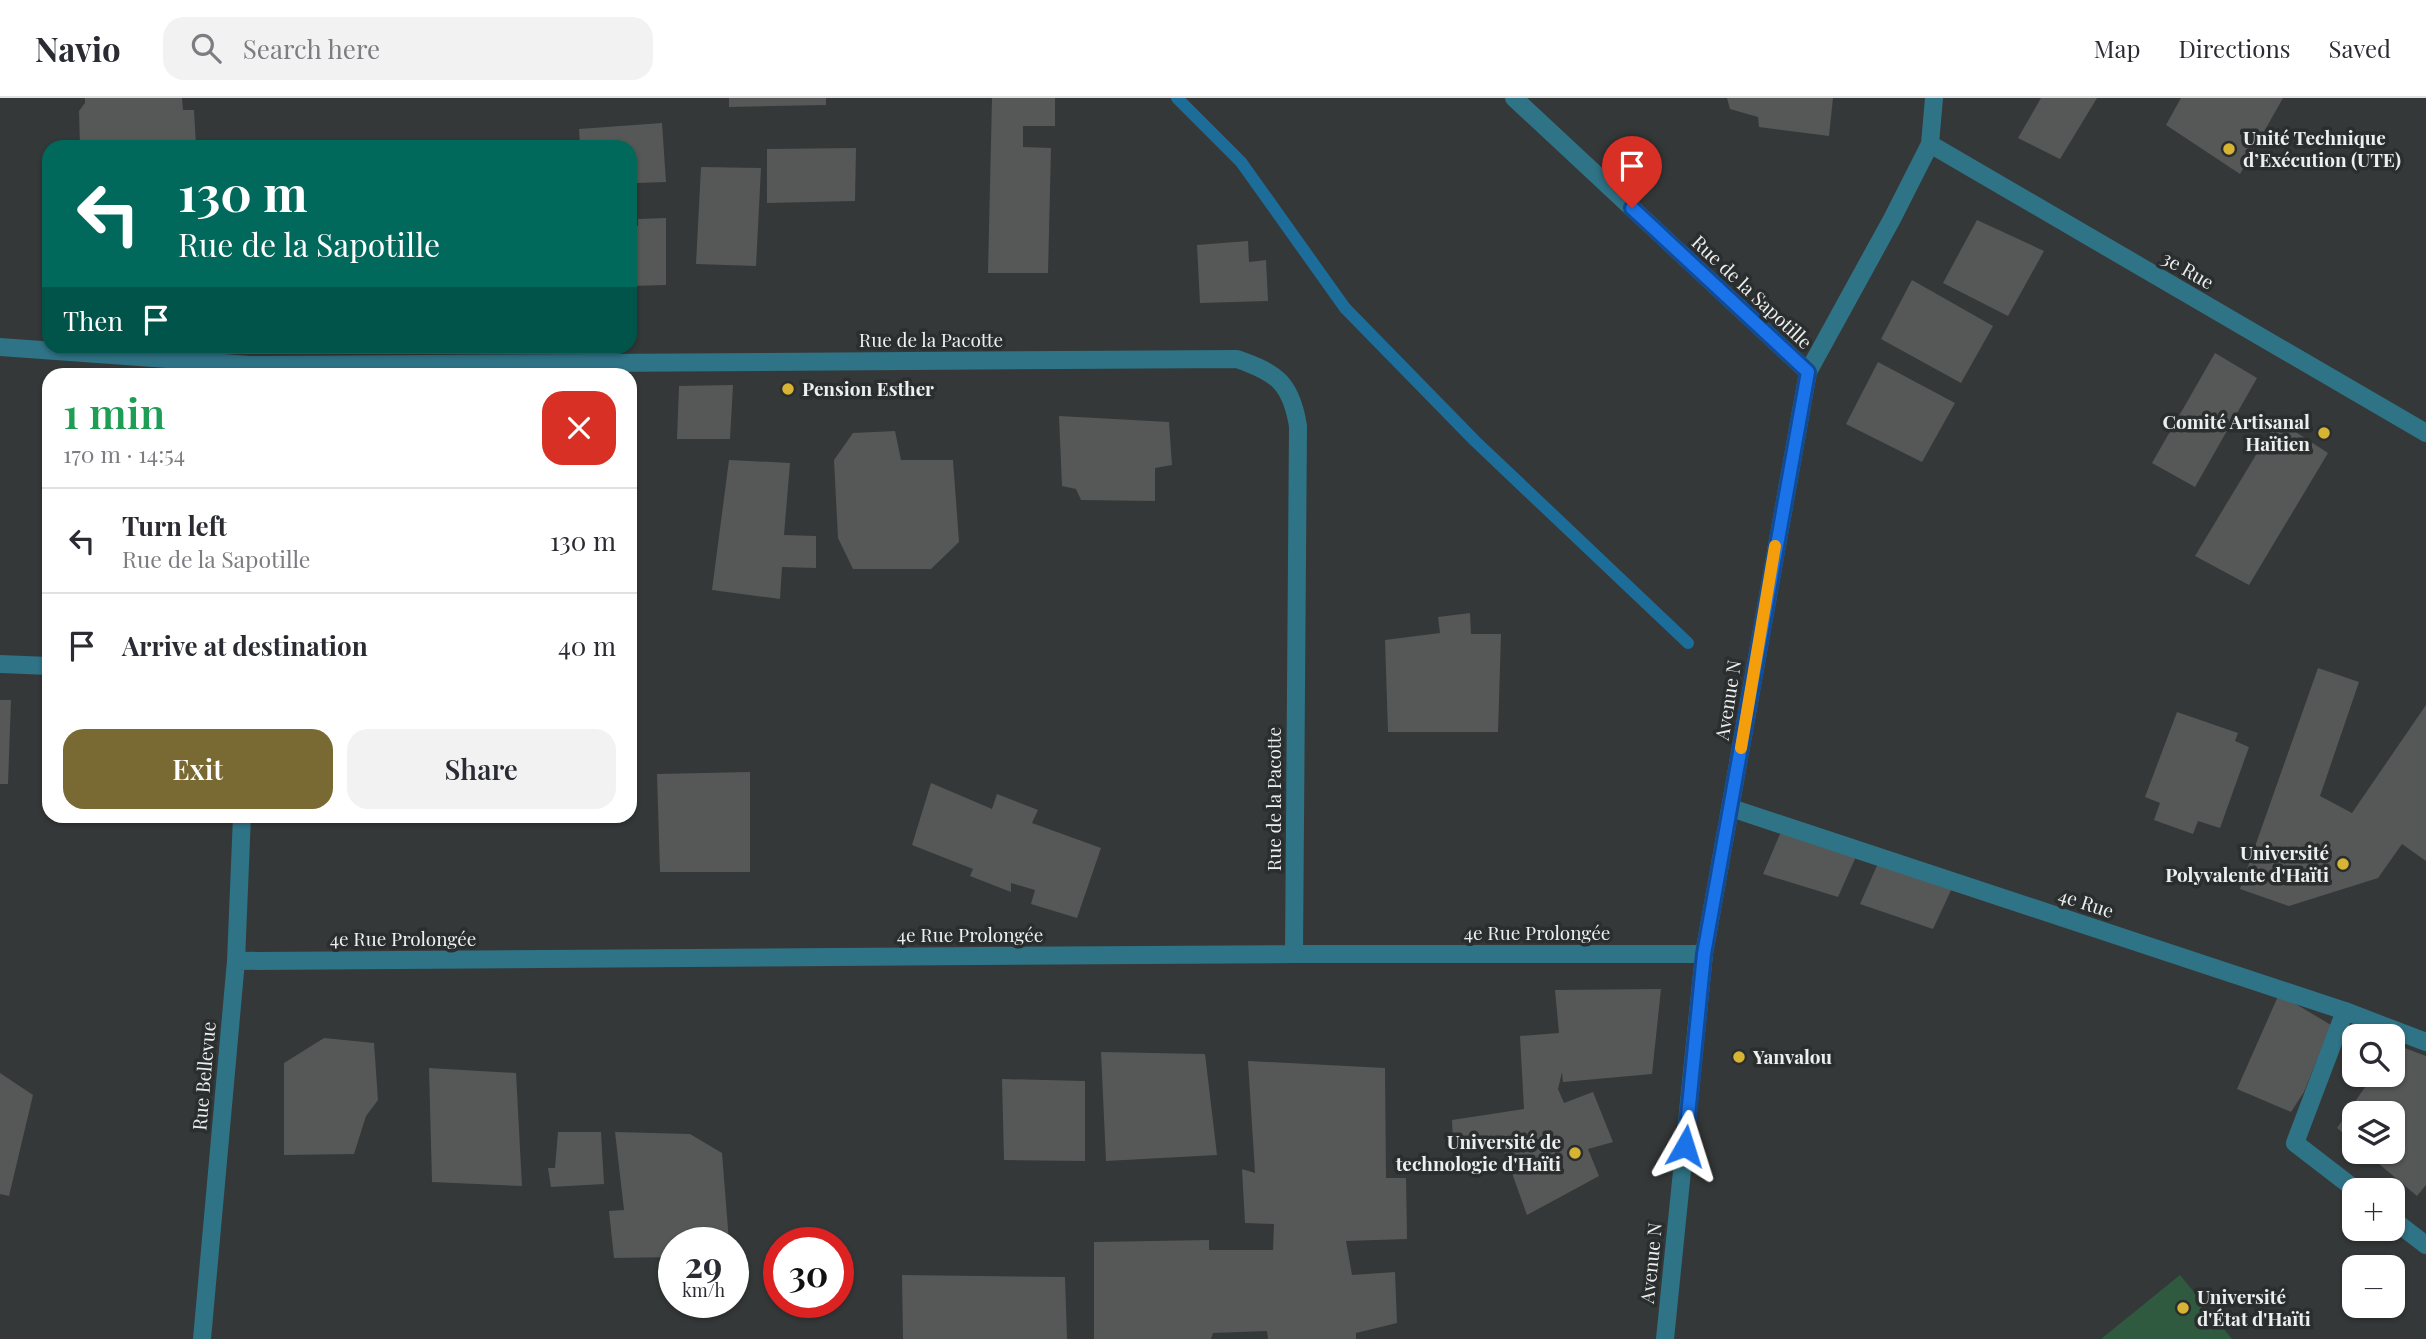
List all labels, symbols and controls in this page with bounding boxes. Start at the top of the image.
search box [163,17,653,80]
text: Navio [35,26,121,70]
icon: search [187,29,225,67]
text: Search here [243,31,380,66]
text: Map [2094,32,2140,64]
text: Directions [2178,32,2291,64]
text: Saved [2329,32,2391,64]
place label: Unité Technique d’Exécution (UTE) [2243,124,2401,172]
pin [1602,136,1662,208]
marker: Unité Technique d’Exécution (UTE) [2221,141,2237,157]
icon: arrive [1613,147,1651,185]
text: 130 m [178,159,308,224]
icon: left [63,168,154,259]
text: Rue de la Sapotille [178,222,440,265]
street label: Rue de la Sapotille [1687,229,1818,354]
street label: 3e Rue [2158,244,2219,294]
icon: arrive [137,301,175,339]
text: Then [63,303,123,338]
street label: Rue de la Pacotte [859,326,1003,352]
place label: Pension Esther [802,375,934,401]
marker: Pension Esther [780,381,796,397]
text: 1 min [63,384,165,440]
button: close [542,391,616,465]
place label: Comité Artisanal Haïtien [2163,408,2310,456]
marker: Comité Artisanal Haïtien [2316,425,2332,441]
text: 170 m · 14:54 [63,438,185,469]
text: Turn left [122,508,227,543]
icon: left [63,522,101,560]
text: 130 m [550,523,616,558]
text: Rue de la Sapotille [122,543,310,574]
icon: arrive [63,627,101,665]
text: Arrive at destination [122,628,368,663]
text: 40 m [558,628,616,663]
street label: Avenue N [1708,658,1746,743]
street label: Rue de la Pacotte [1260,727,1286,871]
button: Exit [63,729,333,809]
button: Share [347,729,616,809]
place label: Université Polyvalente d'Haïti [2165,839,2329,887]
marker: Université Polyvalente d'Haïti [2335,856,2351,872]
street label: 4e Rue [2055,881,2117,923]
street label: 4e Rue Prolongée [1464,919,1610,945]
street label: 4e Rue Prolongée [897,921,1043,947]
street label: 4e Rue Prolongée [330,925,476,951]
street label: Rue Bellevue [185,1020,221,1131]
map controls [2342,1024,2405,1318]
button: search [2342,1024,2405,1087]
place label: Yanvalou [1752,1043,1832,1069]
marker: Yanvalou [1731,1049,1747,1065]
button: layers [2342,1101,2405,1164]
position arrow [1648,1109,1722,1183]
place label: Université de technologie d'Haïti [1395,1128,1561,1176]
marker: Université de technologie d'Haïti [1567,1145,1583,1161]
button: + [2342,1178,2405,1241]
street label: Avenue N [1633,1221,1667,1305]
speed limit sign: 30 [763,1227,854,1318]
text: 29 [685,1240,722,1287]
button: − [2342,1255,2405,1318]
text: km/h [682,1278,725,1302]
place label: Université d'État d'Haïti [2197,1283,2311,1331]
marker: Université d'État d'Haïti [2175,1300,2191,1316]

